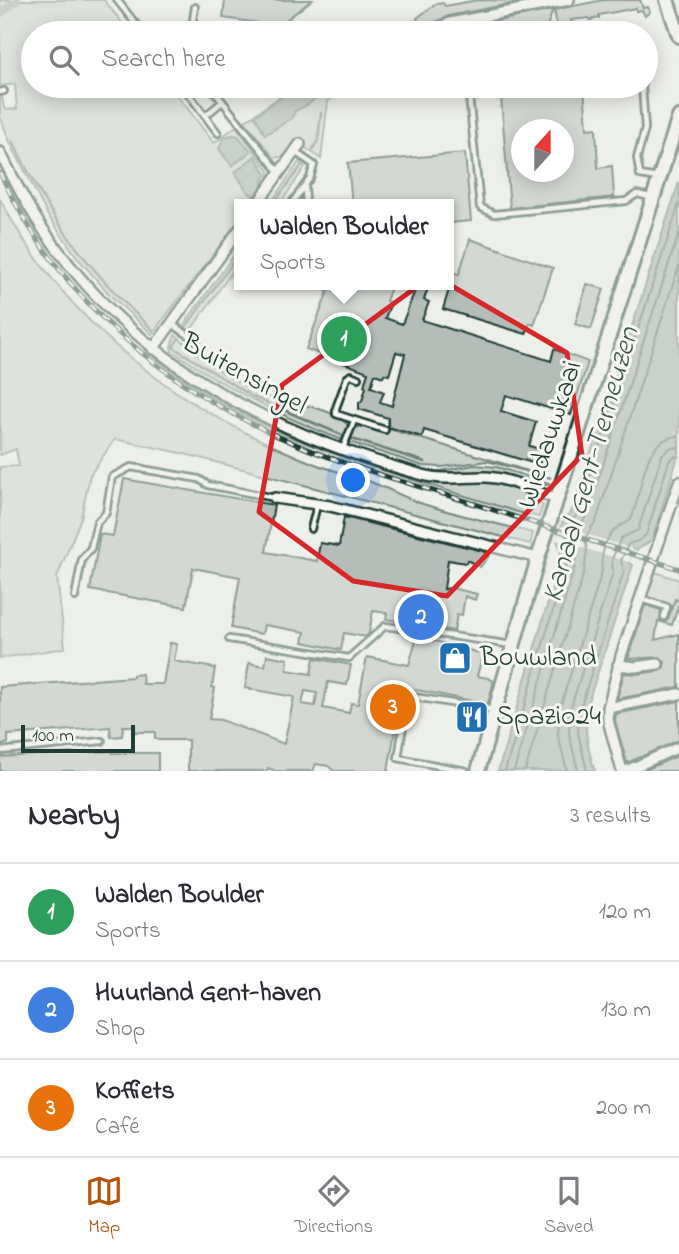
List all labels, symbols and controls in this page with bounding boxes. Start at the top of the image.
search box [21,21,658,98]
icon: search [45,41,83,79]
text: Search here [101,41,226,79]
north arrow [511,119,574,182]
popup [234,199,454,290]
text: Walden Boulder [260,209,428,247]
text: Sports [260,247,325,280]
pin: 1 [321,313,367,365]
water label: Kanaal Gent-Terneuzen [532,321,653,608]
street label: Buitensingel [173,323,315,427]
street label: Wiedauwkaai [508,356,594,514]
your location [336,463,370,497]
pin: 2 [398,591,444,643]
place label: Bouwland [479,638,597,679]
shop icon: Bouwland [436,639,474,677]
pin: 3 [370,681,416,733]
place label: Spazio24 [496,697,602,738]
restaurant icon: Spazio24 [453,698,491,736]
scale bar [21,722,135,754]
text: 100 m [32,723,74,750]
text: Nearby [28,795,120,839]
text: 3 results [570,800,651,833]
text: Walden Boulder [95,877,264,915]
text: 1 [47,896,55,929]
text: 120 m [599,896,651,929]
text: Sports [95,915,161,948]
text: Huurland Gent-haven [95,975,321,1013]
text: 2 [45,994,57,1027]
text: 130 m [601,994,651,1027]
text: Shop [95,1013,145,1046]
text: Koffiets [95,1073,175,1111]
text: 3 [46,1092,56,1125]
text: 200 m [596,1092,651,1125]
text: Café [95,1111,140,1144]
tab: Map [85,1172,123,1241]
tab: Directions [294,1172,373,1241]
tab: Saved [544,1172,594,1241]

